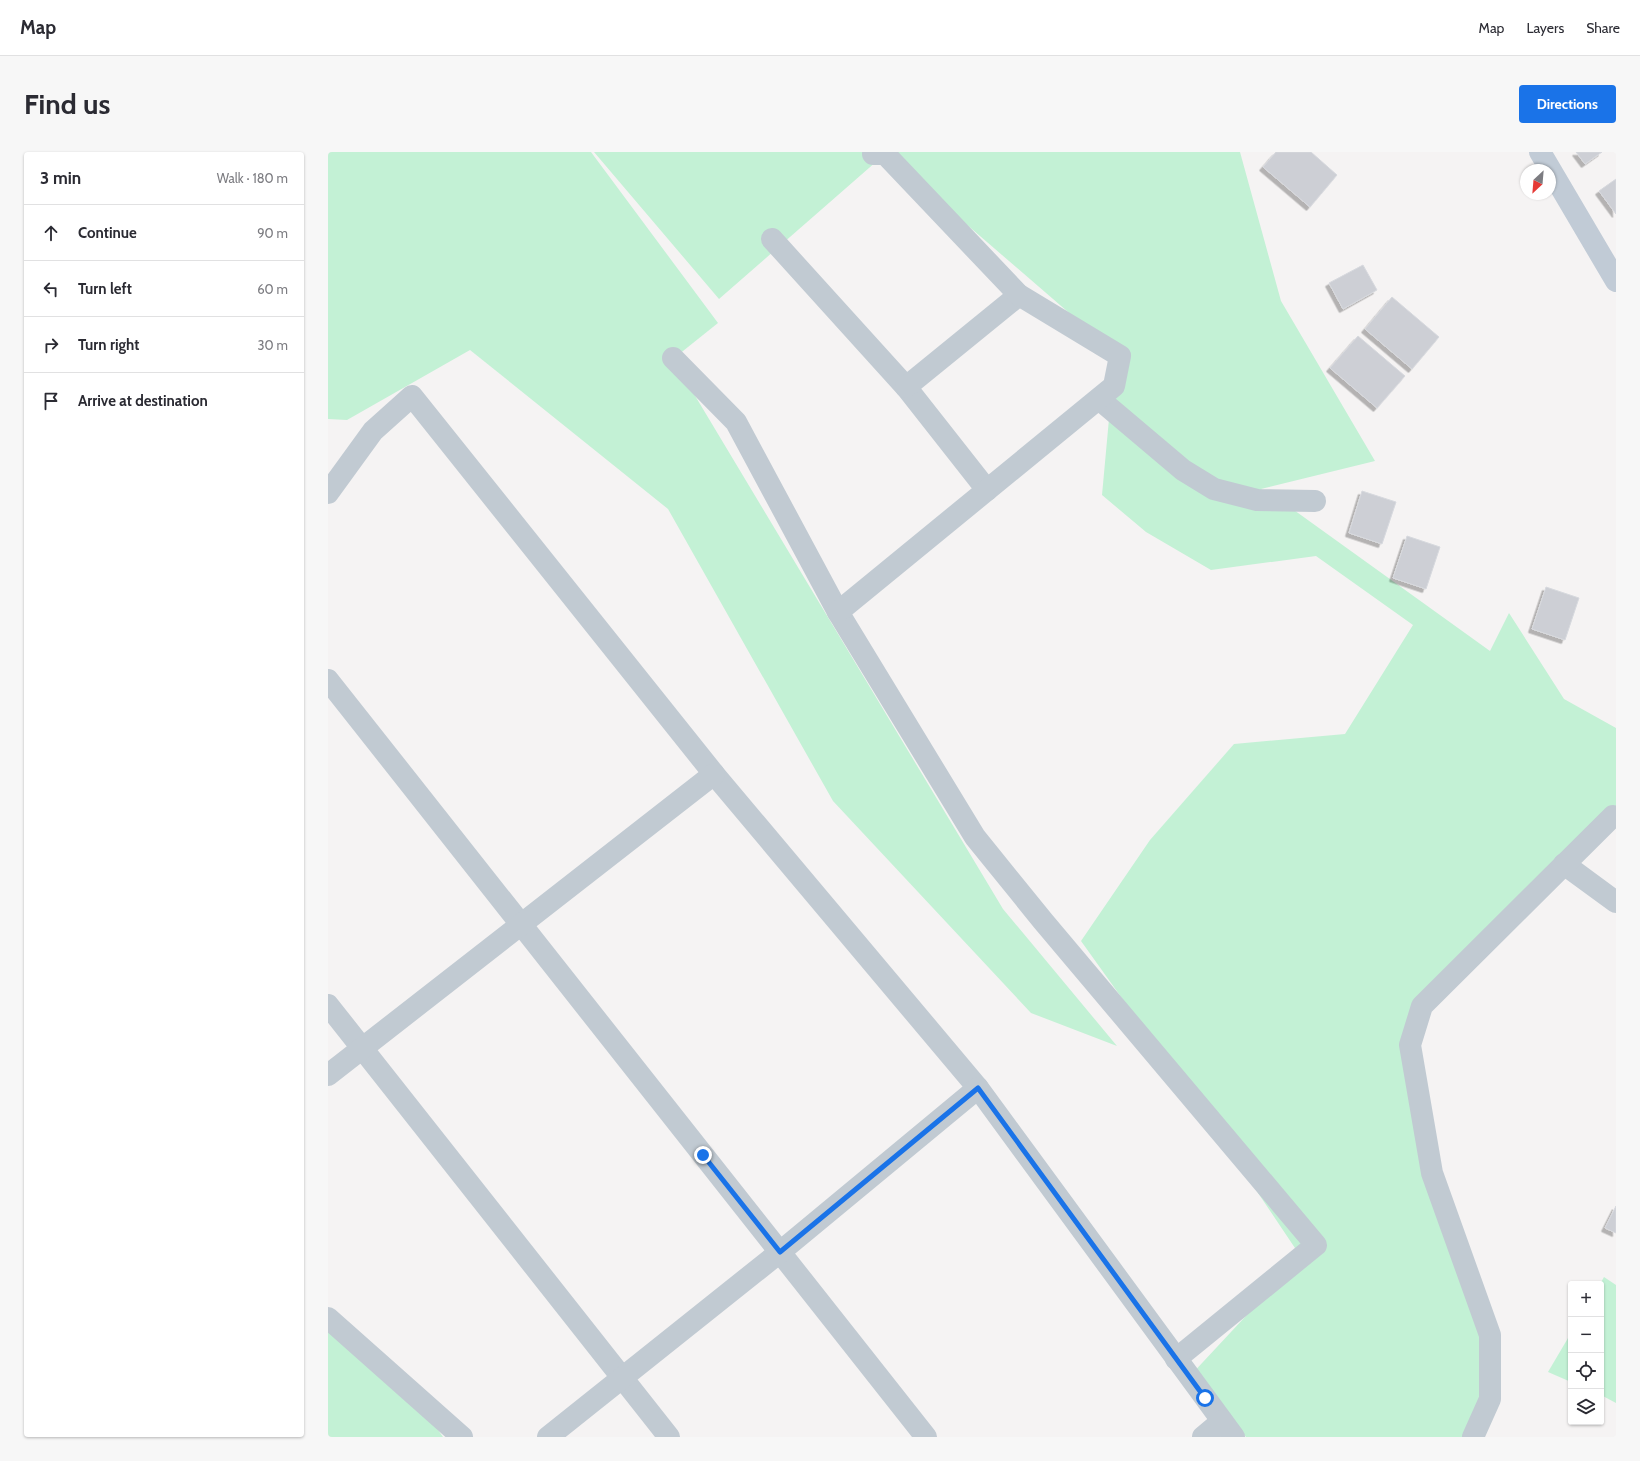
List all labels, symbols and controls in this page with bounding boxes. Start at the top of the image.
text: Map [20,16,56,39]
text: Map [1479,19,1504,37]
text: Layers [1526,19,1564,37]
text: Share [1586,19,1620,37]
button: Directions [1519,85,1616,123]
text: Find us [24,87,110,121]
north arrow [1520,164,1556,200]
text: 3 min [40,168,81,188]
text: Walk · 180 m [217,170,288,186]
icon: ahead [40,222,62,244]
text: Continue [78,224,137,242]
text: 90 m [257,225,288,241]
icon: left [40,278,62,300]
text: Turn left [78,280,132,298]
text: 60 m [257,281,288,297]
icon: right [40,334,62,356]
text: Turn right [78,336,139,354]
text: 30 m [258,337,288,353]
icon: arrive [40,390,62,412]
text: Arrive at destination [78,392,208,410]
route end [694,1146,712,1164]
map controls [1568,1281,1604,1425]
button: + [1568,1281,1604,1317]
button: − [1568,1317,1604,1353]
button: locate [1568,1353,1604,1389]
route start [1196,1389,1214,1407]
button: layers [1568,1389,1604,1425]

